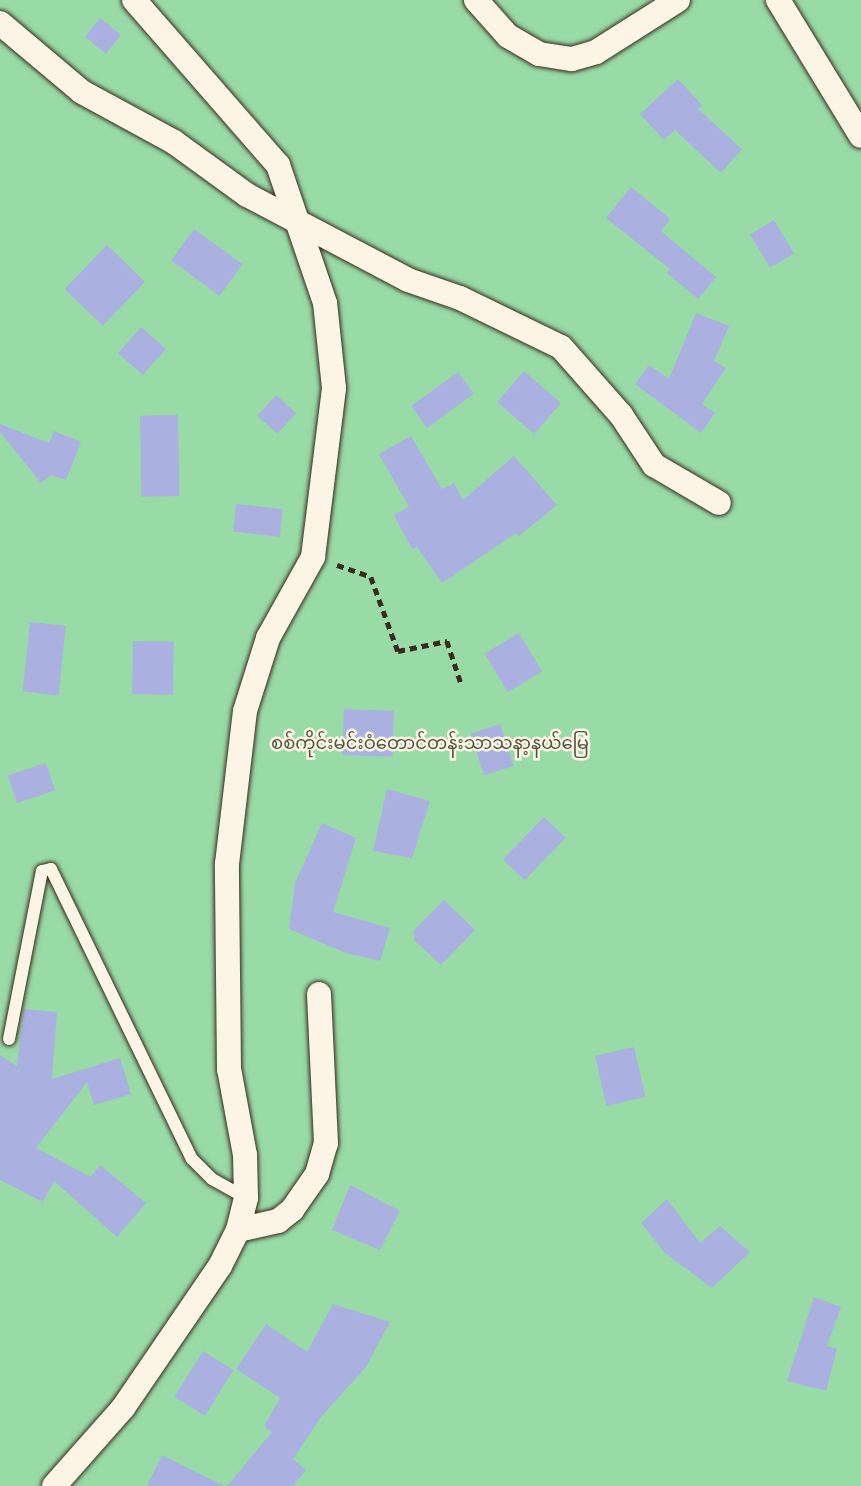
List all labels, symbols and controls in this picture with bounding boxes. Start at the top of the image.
park label: စစ်ကိုင်းမင်းဝံတောင်တန်းသာသနာ့နယ်မြေ [271,732,589,754]

